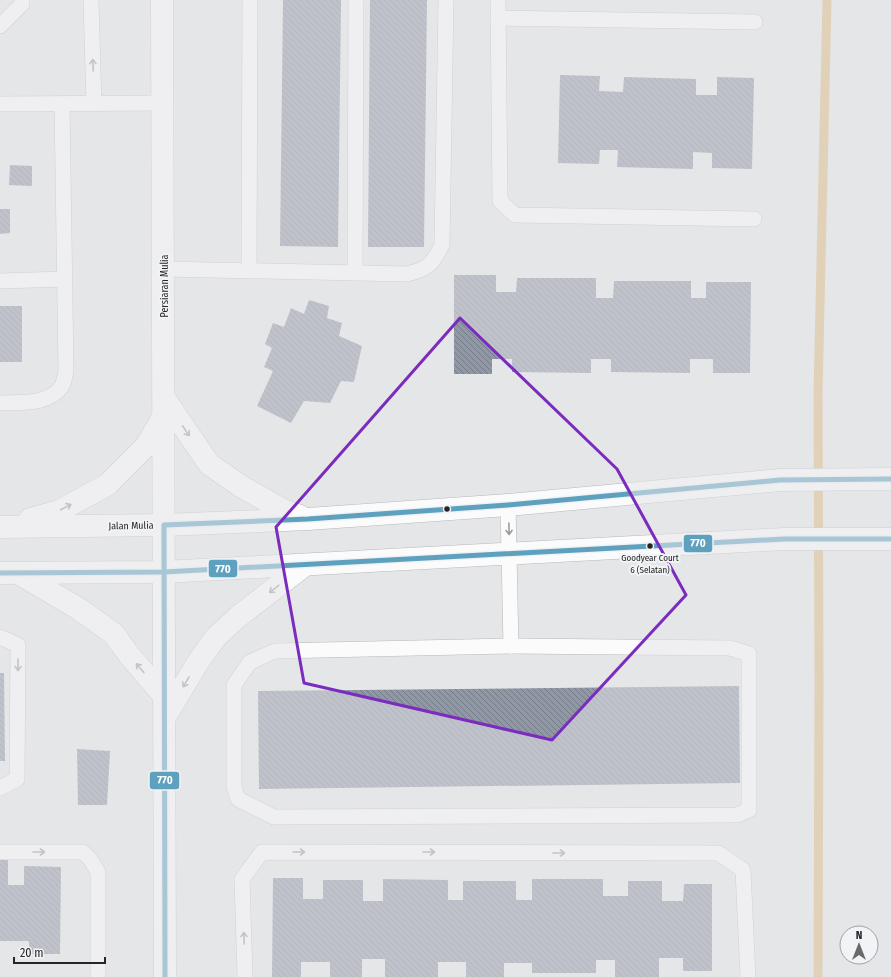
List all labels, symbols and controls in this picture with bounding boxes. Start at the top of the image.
one-way arrow [89,59,97,72]
street label: Persiaran Mulia [159,254,171,318]
one-way arrow [182,425,190,436]
one-way arrow [60,503,72,511]
unlabelled marker [442,504,452,514]
street label: Jalan Mulia [108,520,154,532]
one-way arrow [505,522,513,535]
line badge: 770 [683,534,713,553]
text: 770 [690,537,706,550]
marker: Goodyear Court 6 (Selatan) [645,541,655,551]
place label: Goodyear Court 6 (Selatan) [621,553,679,575]
line badge: 770 [208,559,238,578]
text: 770 [215,563,231,576]
one-way arrow [269,584,280,593]
one-way arrow [14,658,22,671]
one-way arrow [135,662,144,673]
one-way arrow [182,676,190,687]
line badge: 770 [149,771,180,790]
text: 770 [157,774,173,787]
one-way arrow [32,848,45,856]
one-way arrow [292,848,305,856]
one-way arrow [422,848,435,856]
one-way arrow [552,849,565,857]
north arrow [839,925,879,965]
text: N [856,929,862,942]
one-way arrow [240,932,248,945]
scale bar [14,939,105,965]
text: 20 m [20,946,44,960]

